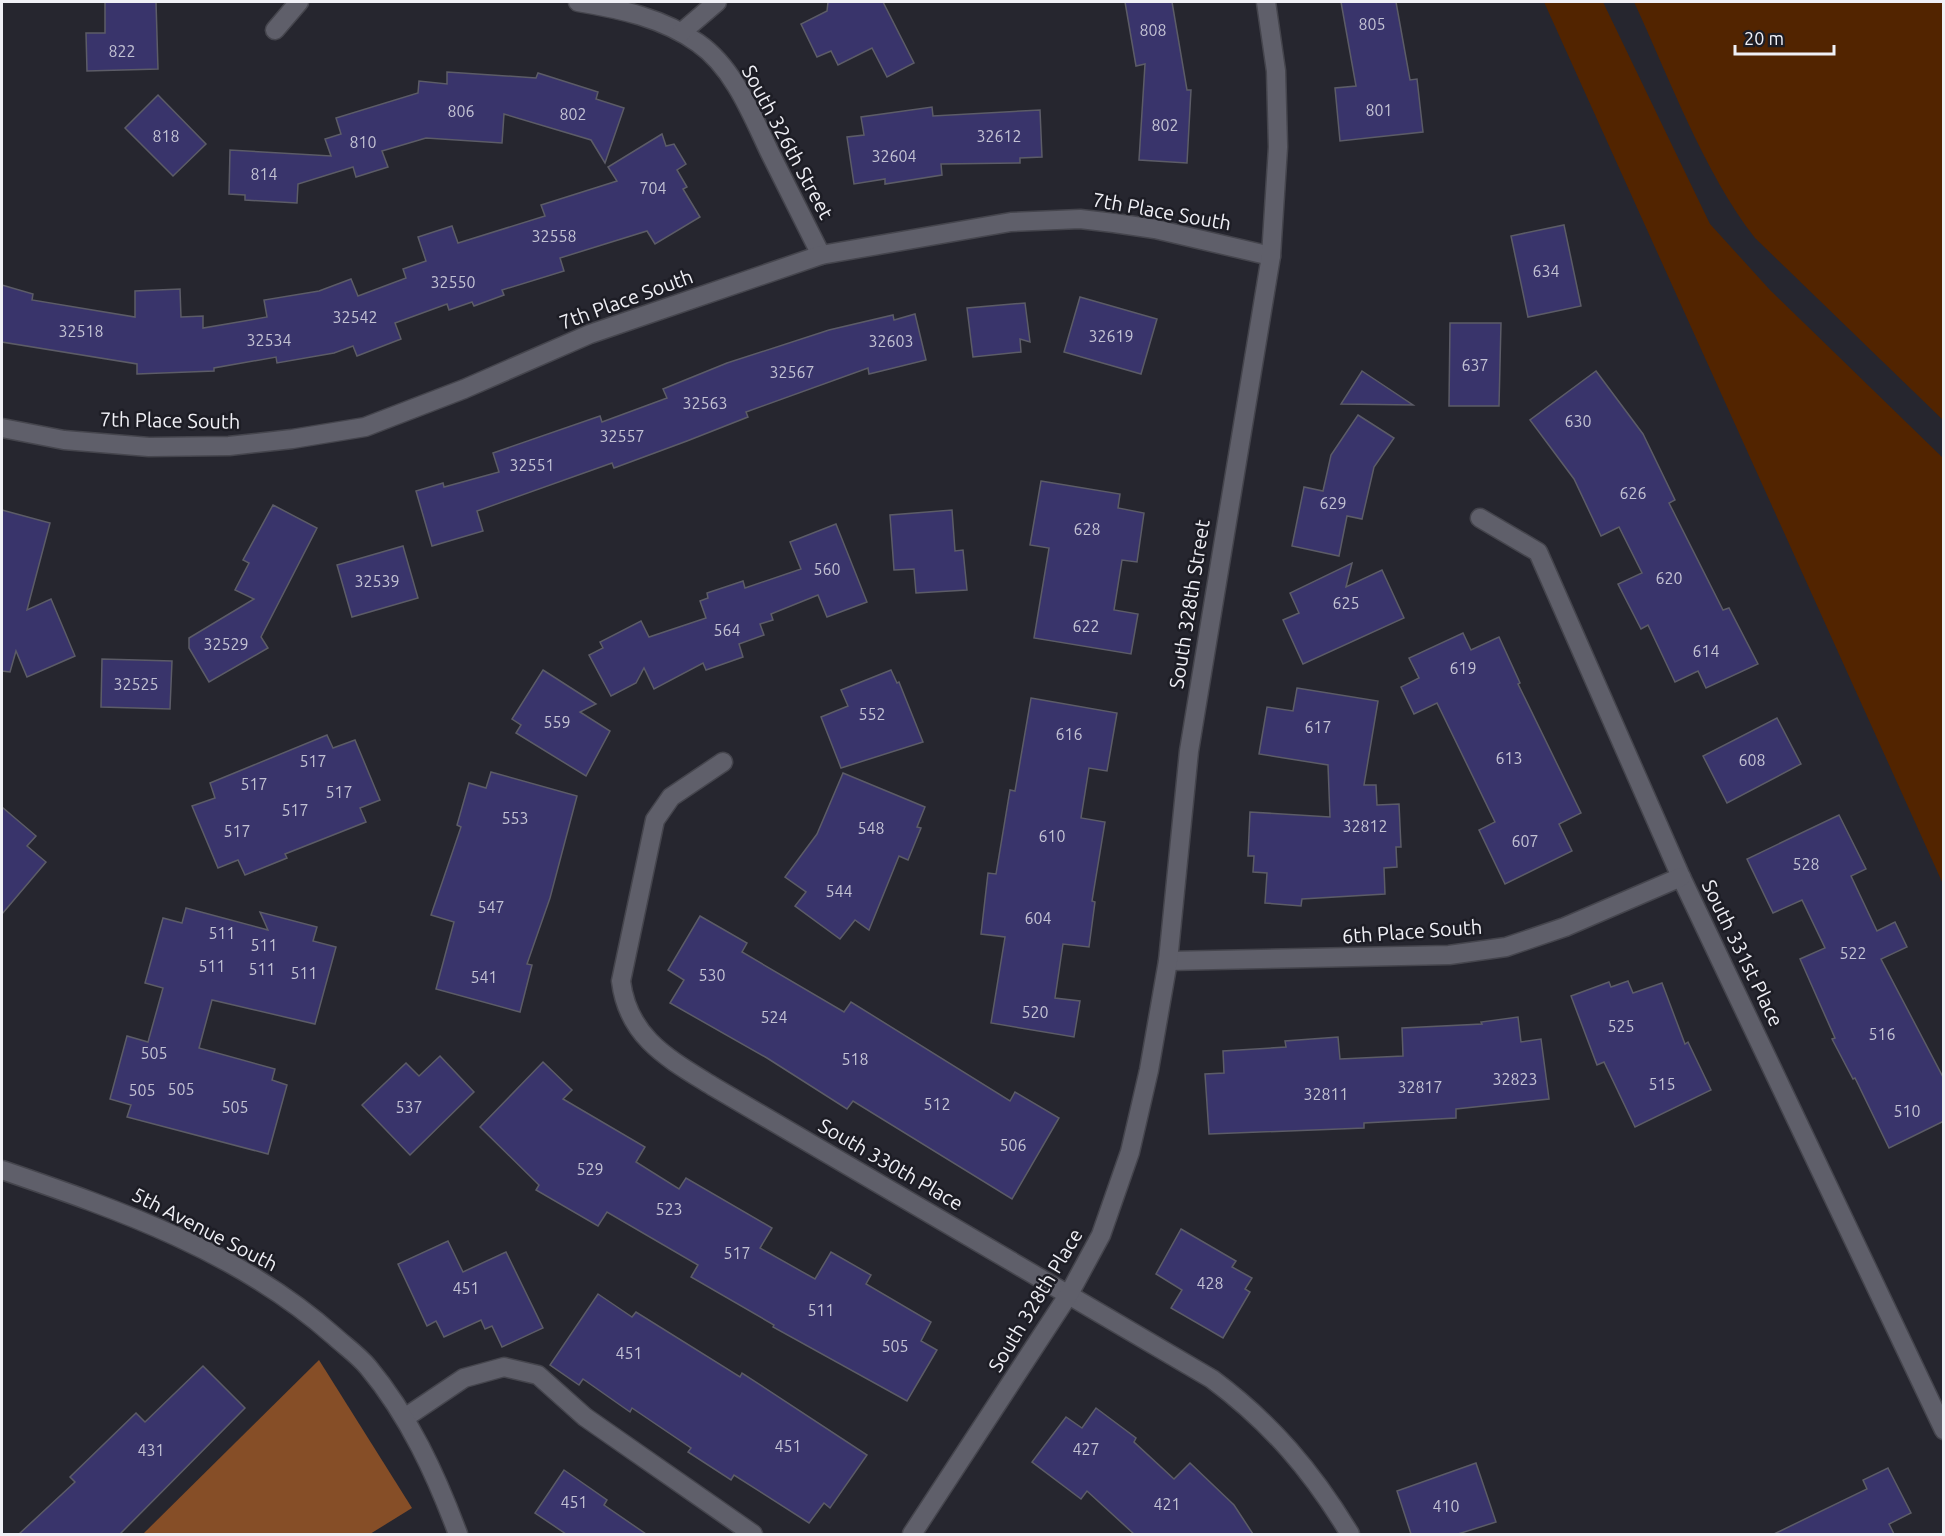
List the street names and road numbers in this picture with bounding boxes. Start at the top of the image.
street label: South 326th Street [738,61,838,223]
street label: 7th Place South [1091,187,1233,235]
street label: 7th Place South [556,264,696,334]
street label: 7th Place South [100,407,240,433]
street label: South 328th Street [1164,518,1214,690]
street label: South 331st Place [1698,876,1788,1030]
street label: 6th Place South [1341,915,1483,947]
street label: South 330th Place [815,1113,967,1215]
street label: 5th Avenue South [129,1182,281,1276]
street label: South 328th Place [983,1224,1087,1376]

